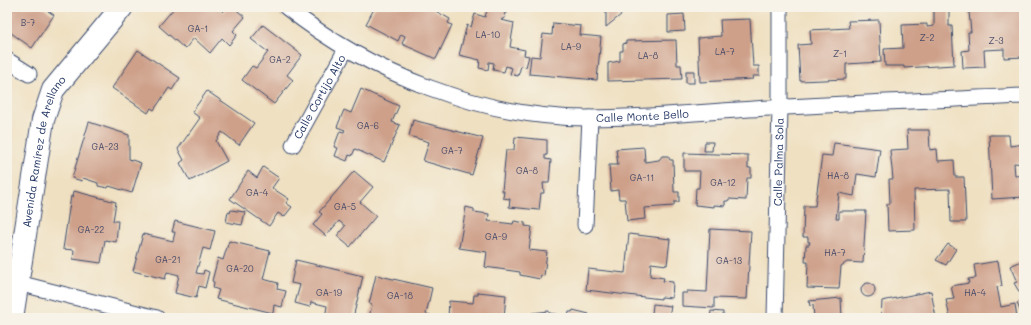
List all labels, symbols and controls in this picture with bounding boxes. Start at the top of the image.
house number: B-7 [21,17,35,28]
house number: GA-1 [188,23,208,34]
house number: LA-10 [476,29,501,40]
house number: Z-2 [920,32,934,43]
house number: Z-3 [988,35,1004,46]
house number: LA-9 [561,41,582,52]
house number: LA-7 [715,46,735,57]
house number: Z-1 [833,48,847,59]
house number: LA-8 [638,50,659,61]
street label: Calle Cortijo Alto [290,51,349,141]
house number: GA-2 [269,54,291,65]
street label: Avenida Ramírez de Arellano [18,72,69,228]
street label: Calle Monte Bello [596,106,690,125]
street label: Calle Palma Sola [770,117,787,206]
house number: GA-6 [357,120,379,131]
house number: GA-23 [92,141,118,152]
house number: GA-7 [441,145,463,156]
house number: GA-8 [516,165,539,176]
house number: HA-8 [827,170,849,181]
house number: GA-11 [630,172,654,183]
house number: GA-12 [710,177,736,188]
house number: GA-4 [246,187,269,198]
house number: GA-5 [334,201,356,212]
house number: GA-22 [78,224,104,235]
house number: GA-9 [485,231,508,242]
house number: HA-7 [824,247,846,258]
house number: GA-21 [155,254,181,265]
house number: GA-13 [716,255,742,266]
house number: GA-20 [226,263,254,274]
house number: GA-19 [316,287,343,298]
house number: HA-4 [964,287,987,298]
house number: GA-18 [387,290,414,301]

